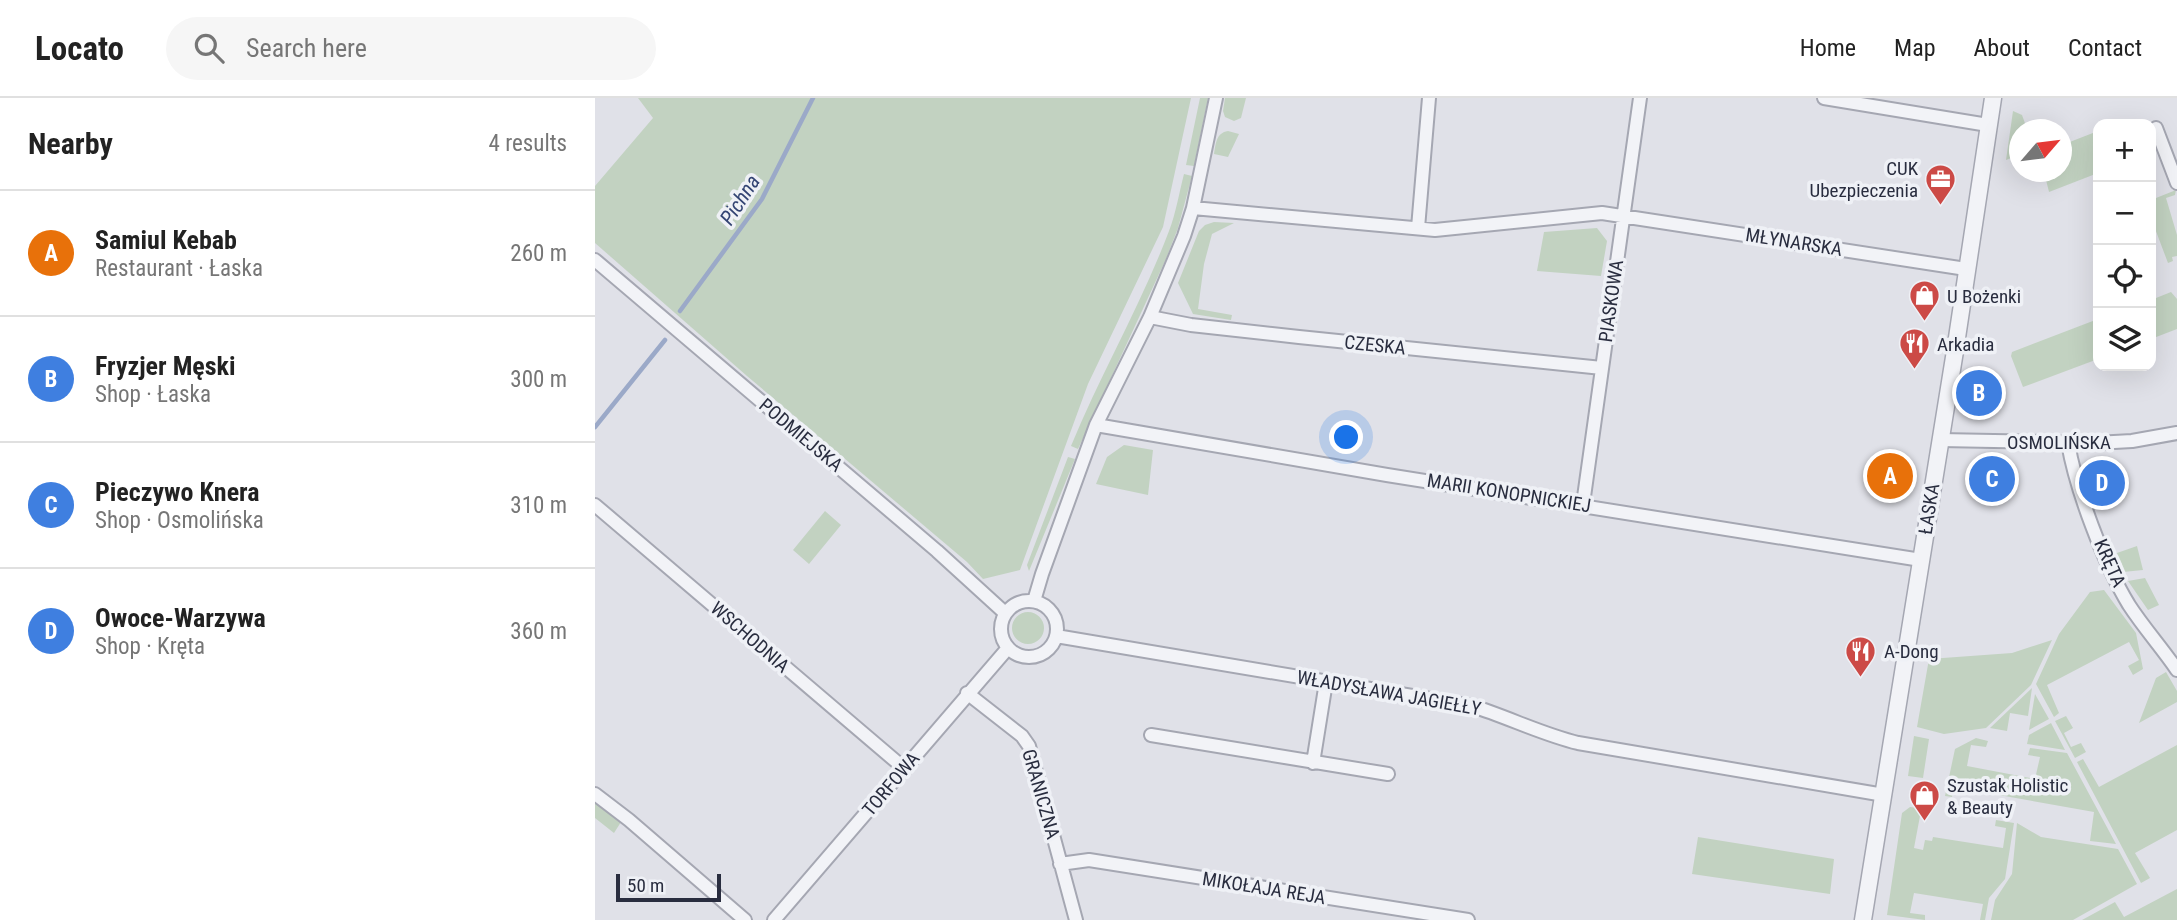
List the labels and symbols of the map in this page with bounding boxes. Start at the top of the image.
north arrow [2009,119,2072,182]
place label: CUK Ubezpieczenia [1810,157,1919,202]
office icon: CUK Ubezpieczenia [1924,162,1958,206]
water label: Pichna [715,170,765,230]
street label: MŁYNARSKA [1744,223,1844,261]
street label: PIASKOWA [1594,258,1628,344]
shop icon: U Bożenki [1907,279,1941,323]
place label: U Bożenki [1947,285,2021,308]
restaurant icon: Arkadia [1897,327,1931,371]
street label: CZESKA [1343,330,1407,360]
place label: Arkadia [1937,333,1994,356]
pin: B [1956,367,2002,419]
street label: PODMIEJSKA [755,394,847,477]
your location [1329,420,1363,454]
street label: OSMOLIŃSKA [2007,431,2111,454]
pin: A [1867,450,1913,502]
pin: C [1969,453,2015,505]
pin: D [2079,457,2125,509]
street label: MARII KONOPNICKIEJ [1425,469,1593,517]
street label: ŁASKA [1914,482,1944,536]
street label: KRĘTA [2089,535,2131,591]
street label: WSCHODNIA [706,597,794,677]
restaurant icon: A-Dong [1844,634,1878,678]
place label: A-Dong [1884,640,1939,663]
street label: WŁADYSŁAWA JAGIEŁŁY [1295,665,1483,721]
street label: GRANICZNA [1017,746,1065,842]
street label: TORFOWA [858,747,924,821]
place label: Szustak Holistic & Beauty [1947,774,2068,819]
shop icon: Szustak Holistic & Beauty [1907,779,1941,823]
street label: MIKOŁAJA REJA [1201,867,1327,909]
scale bar [616,871,721,903]

